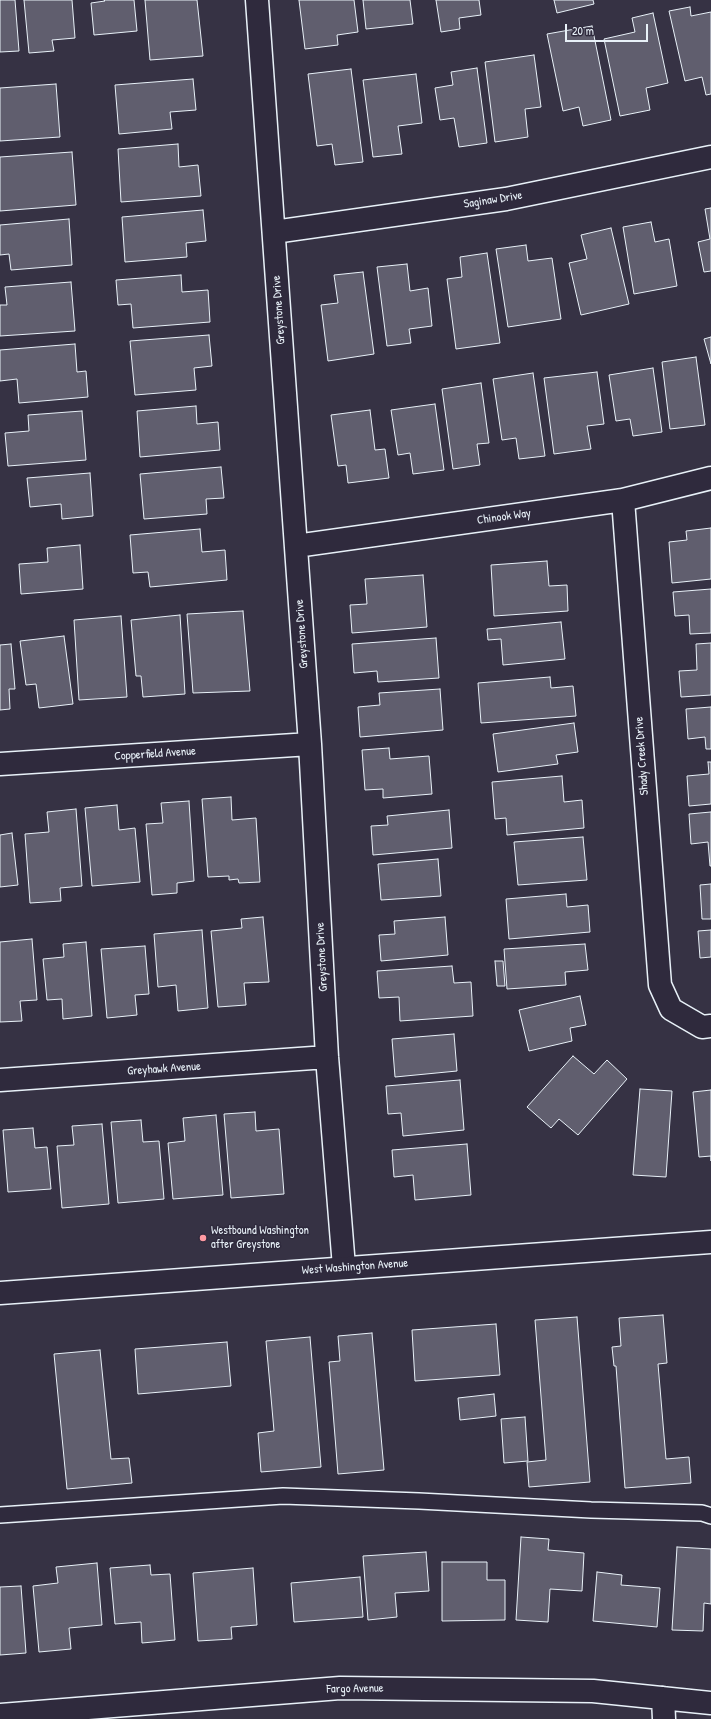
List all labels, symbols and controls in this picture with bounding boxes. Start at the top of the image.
scale bar [567,16,650,42]
text: 20 m [572,22,594,39]
street label: Saginaw Drive [463,188,523,212]
street label: Greystone Drive [269,275,289,345]
street label: Chinook Way [476,506,532,528]
street label: Greystone Drive [292,599,312,669]
street label: Shady Creek Drive [632,716,652,796]
street label: Copperfield Avenue [114,744,196,764]
street label: Greystone Drive [313,922,331,992]
street label: Greyhawk Avenue [127,1059,201,1079]
place label: Westbound Washington after Greystone [211,1224,309,1252]
marker: Westbound Washington after Greystone [198,1233,208,1243]
street label: West Washington Avenue [301,1256,409,1278]
street label: Fargo Avenue [326,1681,384,1697]

